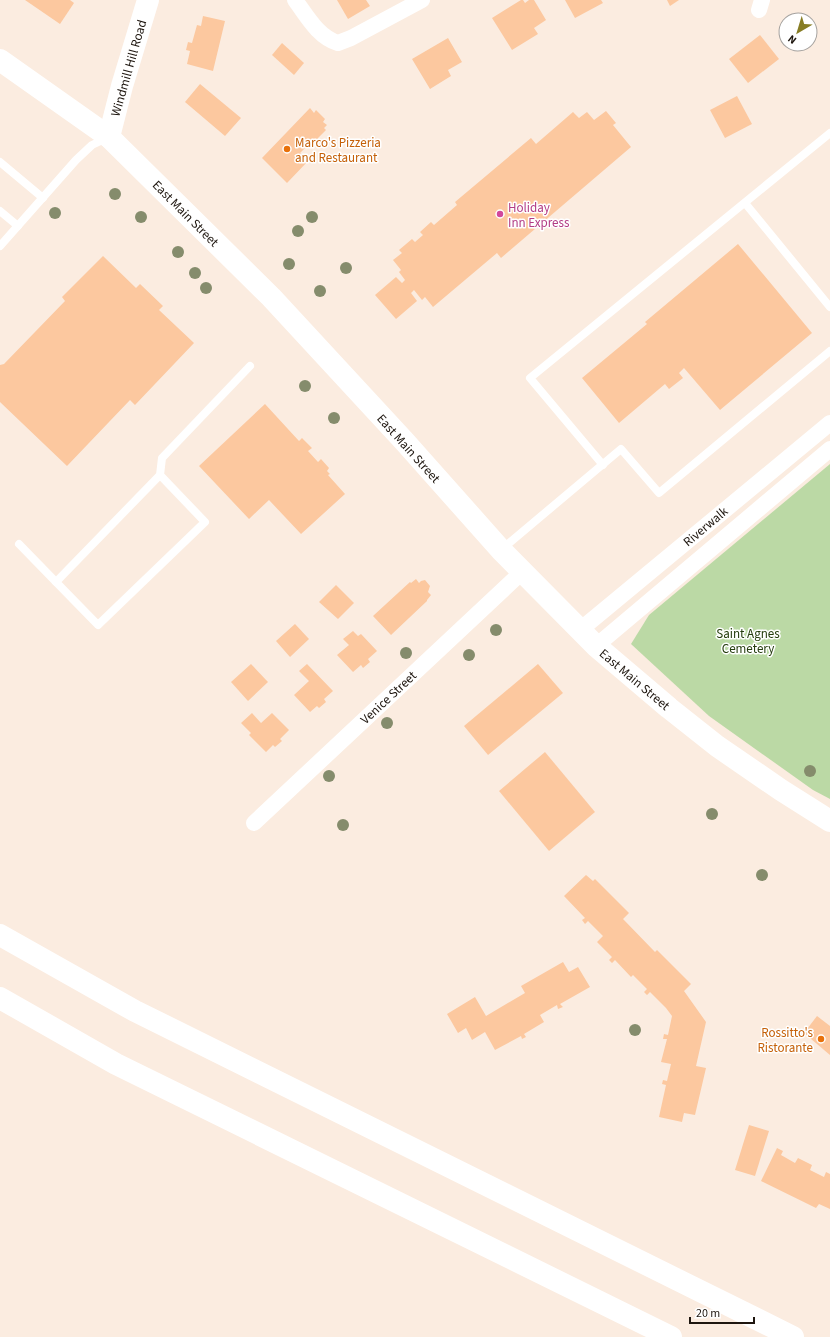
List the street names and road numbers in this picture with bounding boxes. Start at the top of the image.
street label: Windmill Hill Road [107,18,151,119]
street label: East Main Street [148,177,223,251]
street label: East Main Street [372,410,444,487]
street label: Riverwalk [679,502,732,551]
street label: East Main Street [595,645,674,715]
street label: Venice Street [357,667,421,728]

